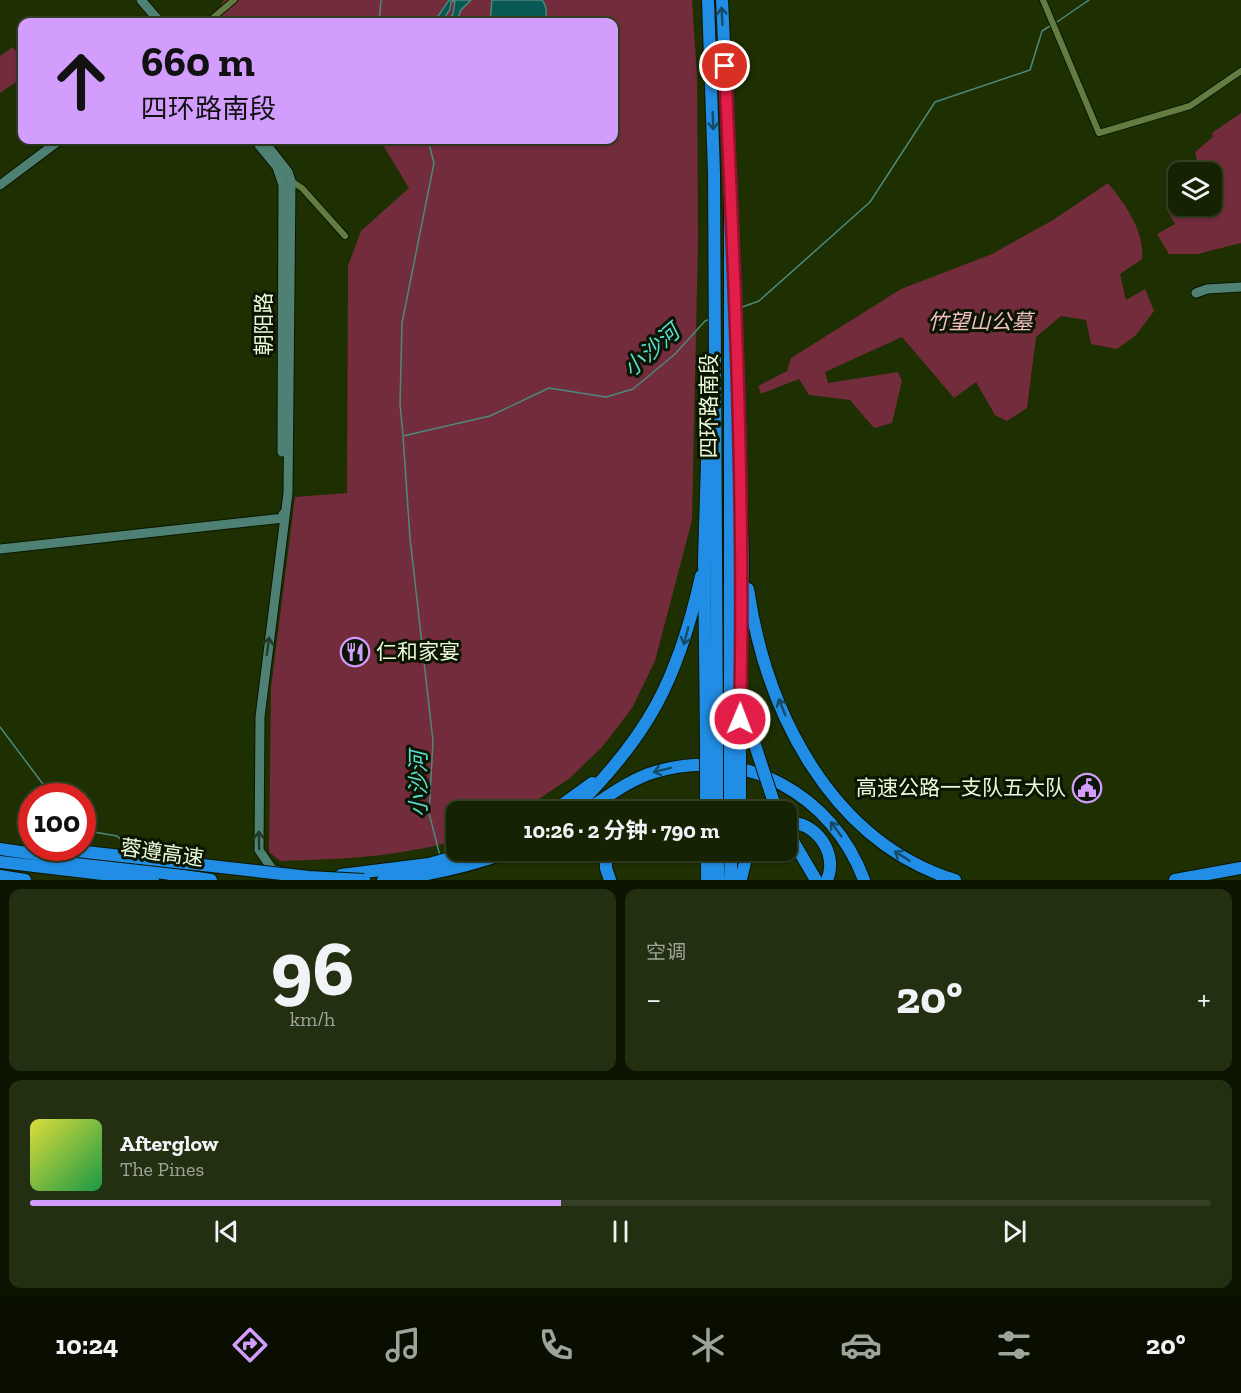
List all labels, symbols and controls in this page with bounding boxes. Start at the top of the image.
one-way arrow [717,7,728,27]
text: 660 m [141,36,255,87]
pin [699,40,750,91]
icon: ahead [42,42,120,120]
icon: arrive [708,49,741,82]
text: 四环路南段 [141,93,276,125]
one-way arrow [707,111,718,131]
map controls [1168,162,1222,216]
button: layers [1168,162,1222,216]
street label: 朝阳路 [251,293,276,356]
park label: 竹望山公墓 [928,309,1035,334]
water label: 小沙河 [618,316,688,382]
street label: 四环路南段 [696,354,721,459]
one-way arrow [679,626,691,645]
one-way arrow [262,636,273,656]
restaurant icon: 仁和家宴 [339,636,371,668]
place label: 仁和家宴 [376,639,460,664]
position arrow [708,687,772,751]
one-way arrow [776,699,787,717]
water label: 小沙河 [405,747,432,817]
one-way arrow [653,765,672,777]
public building icon: 高速公路一支队五大队 [1071,772,1103,804]
place label: 高速公路一支队五大队 [856,775,1066,800]
speed limit sign: 100 [18,783,96,861]
text: 10:26 · 2 分钟 · 790 m [524,817,719,844]
one-way arrow [830,822,842,838]
one-way arrow [254,831,265,851]
street label: 蓉遵高速 [119,834,205,871]
one-way arrow [894,850,911,862]
text: 96 [271,921,354,1015]
text: 空调 [646,940,686,964]
text: 20° [896,971,962,1025]
text: − [646,979,661,1018]
text: + [1197,979,1211,1018]
text: km/h [290,1007,335,1031]
text: Afterglow [120,1130,218,1157]
text: The Pines [120,1157,204,1181]
icon: previous [210,1215,243,1248]
icon: pause [604,1215,637,1248]
icon: next [998,1215,1031,1248]
icon: directions [229,1324,271,1366]
icon: music [382,1324,424,1366]
icon: phone [535,1324,577,1366]
icon: climate [687,1324,729,1366]
icon: car [840,1324,882,1366]
icon: filters [993,1324,1035,1366]
text: 10:24 [55,1329,118,1361]
text: 20° [1146,1329,1186,1361]

